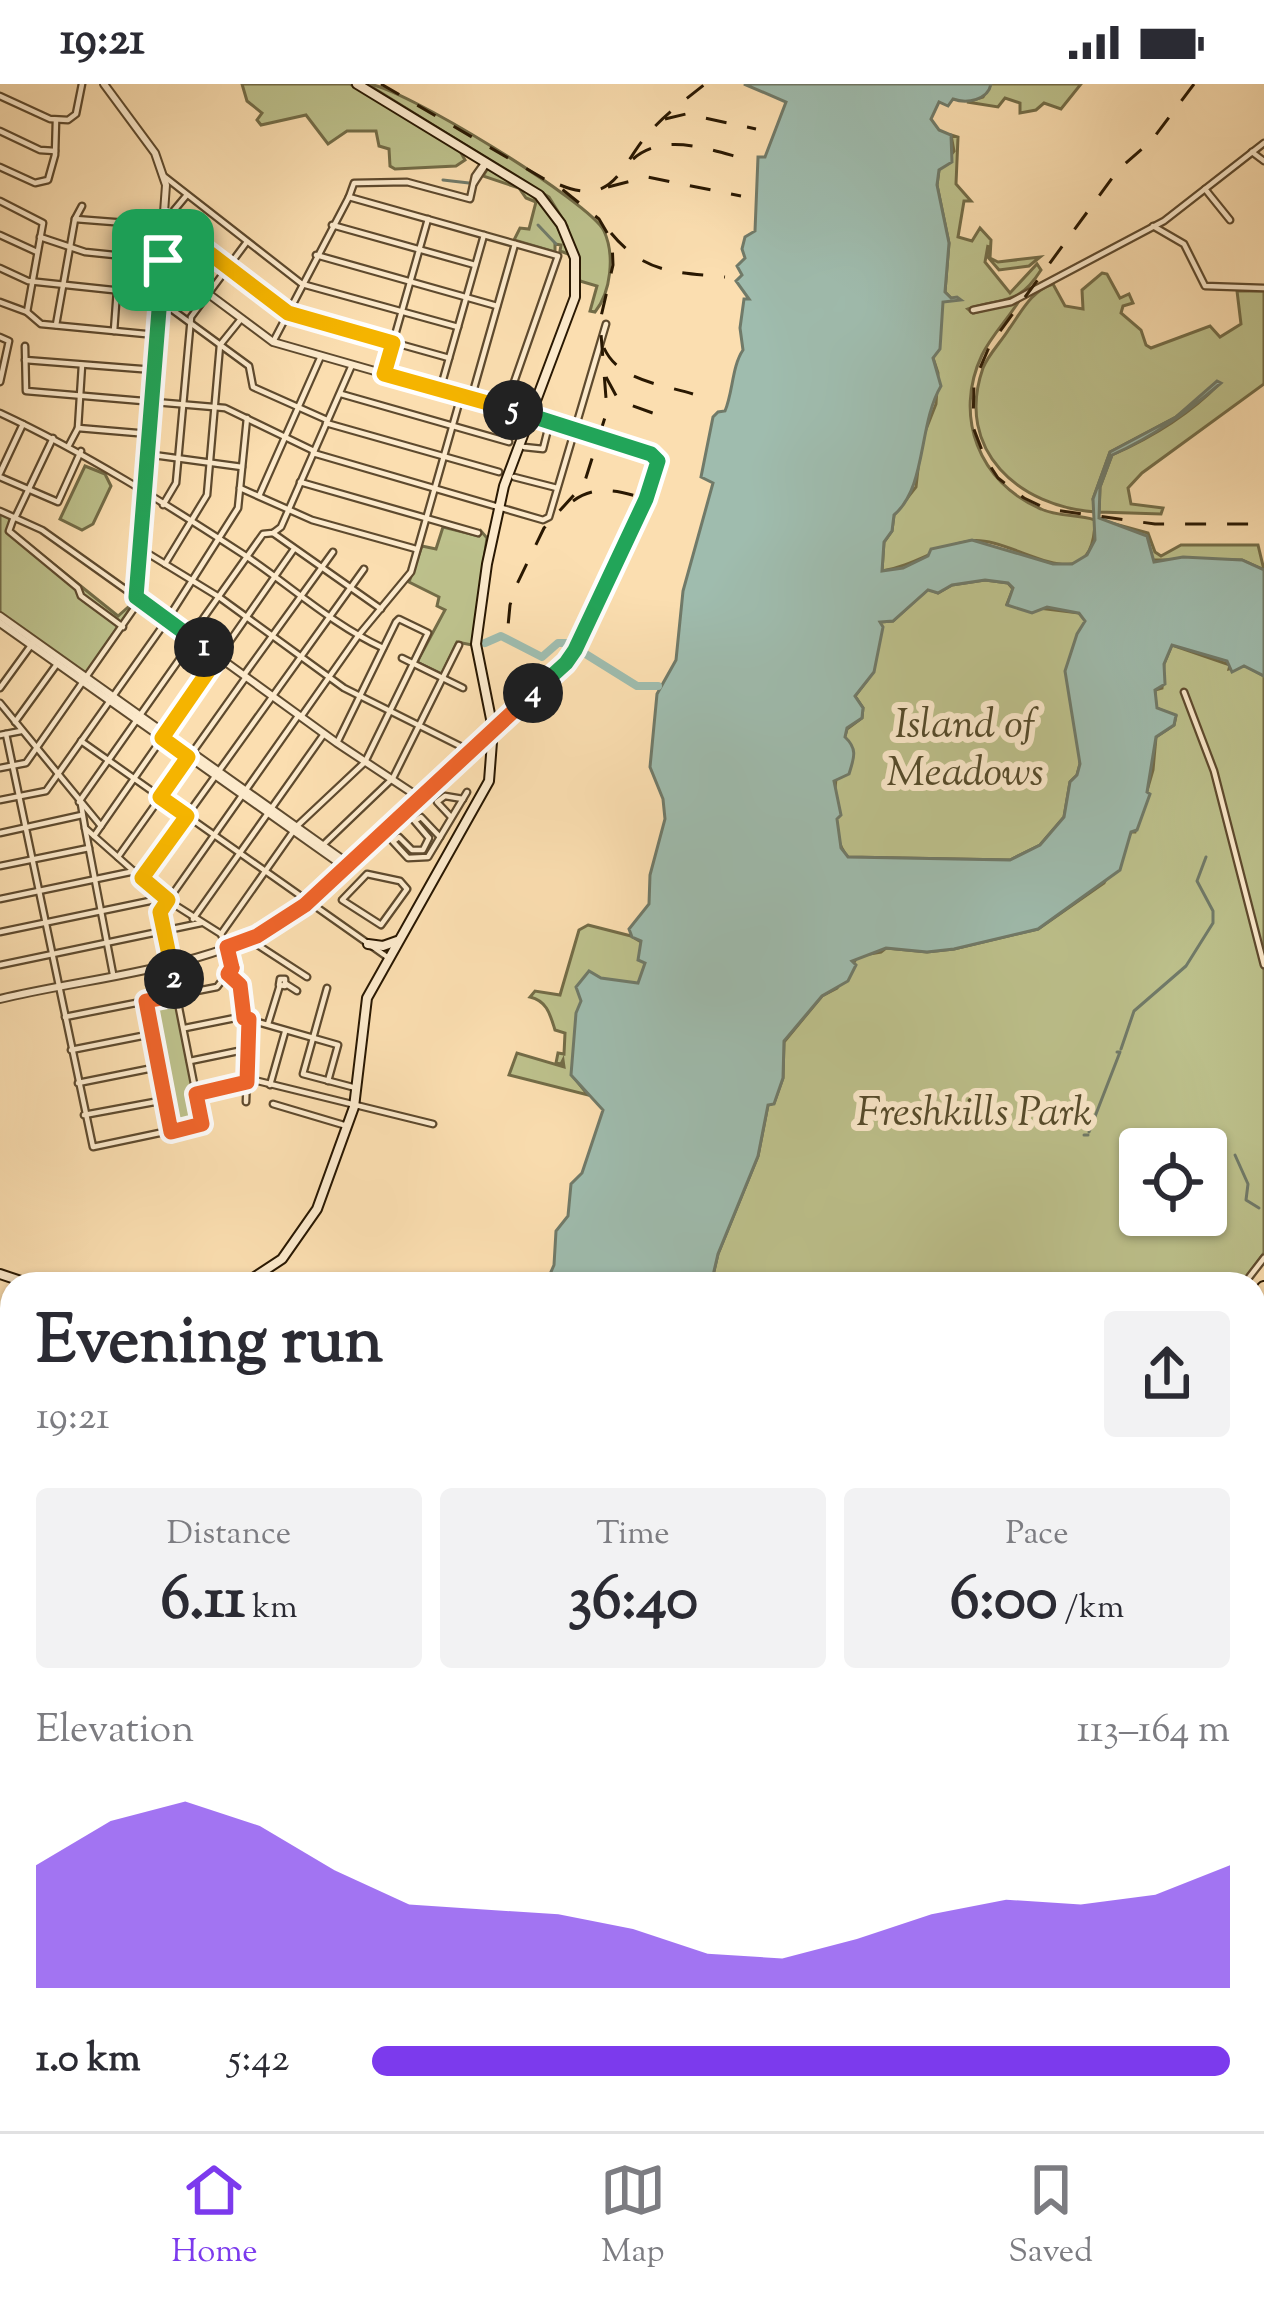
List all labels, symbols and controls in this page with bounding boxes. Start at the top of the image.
text: 19:21 [60,10,145,75]
pin [112,209,214,311]
icon: arrive [130,227,196,293]
pin: 5 [483,380,543,440]
text: 5 [507,386,519,434]
pin: 1 [174,617,234,677]
text: 1 [198,623,210,671]
pin: 4 [503,663,563,723]
text: 4 [525,669,541,717]
park label: Island of Meadows [886,697,1044,805]
pin: 2 [144,949,204,1009]
text: 2 [166,955,182,1003]
park label: Freshkills Park [856,1085,1092,1145]
map controls [1119,1128,1227,1236]
button: locate [1119,1128,1227,1236]
text: Evening run [36,1298,383,1393]
button: share [1104,1311,1230,1437]
text: 19:21 [36,1391,109,1447]
text: Distance [167,1511,291,1559]
text: Time [596,1511,670,1559]
text: Pace [1005,1511,1069,1559]
text: 6.11 [161,1559,245,1646]
text: 36:40 [568,1559,698,1646]
text: 6:00 [950,1559,1058,1646]
text: km [245,1585,297,1633]
text: /km [1058,1585,1124,1633]
text: Elevation [36,1704,194,1760]
text: 113–164 m [1077,1704,1230,1760]
text: 1.0 km [36,2033,140,2089]
text: 5:42 [228,2033,289,2089]
tab: Home [171,2157,258,2277]
tab: Map [600,2157,666,2277]
tab: Saved [1008,2157,1093,2277]

